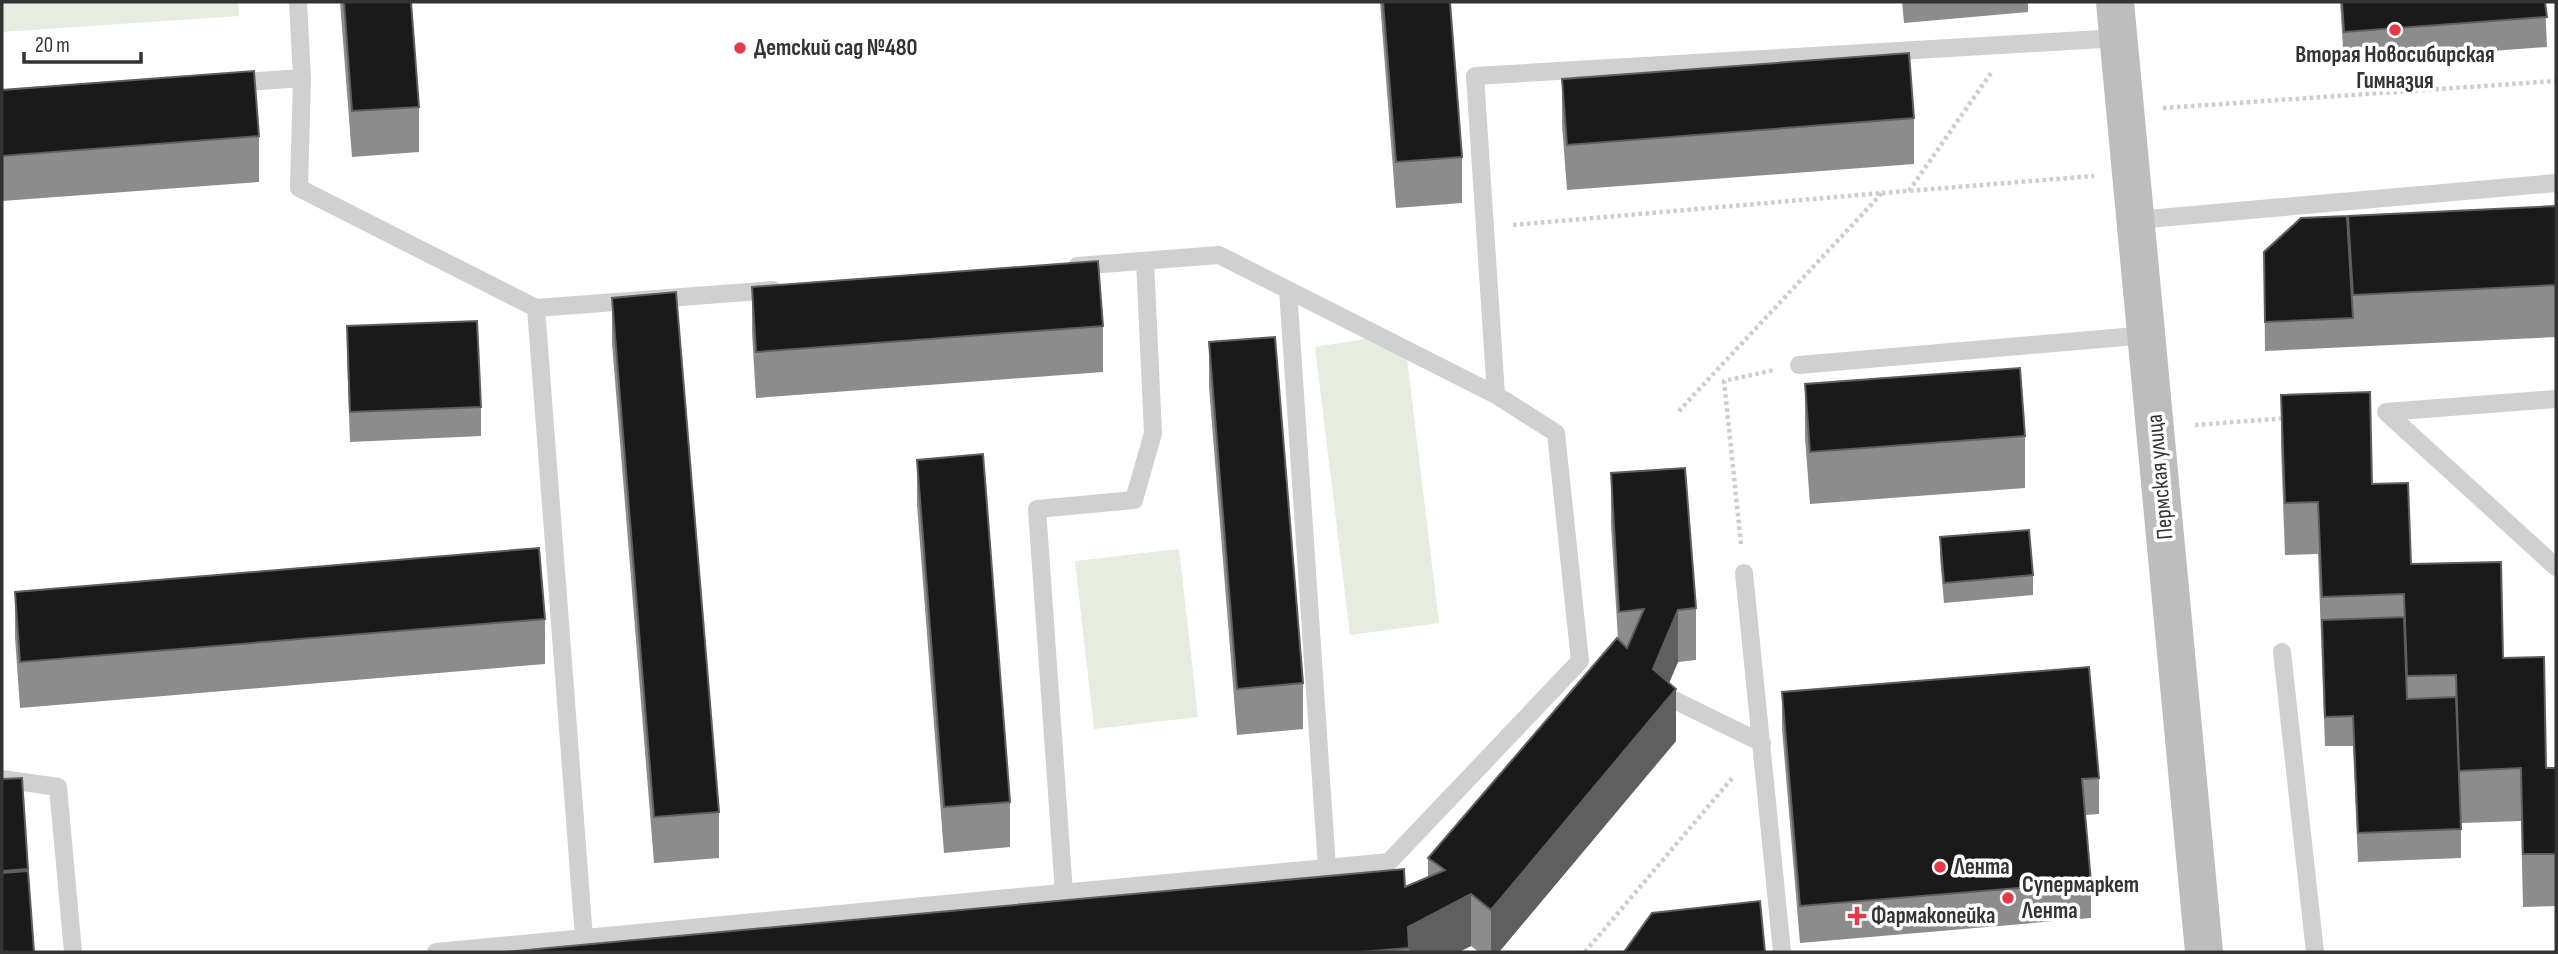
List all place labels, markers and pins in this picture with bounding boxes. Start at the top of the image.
marker: Вторая Новосибирская Гимназия [2387,22,2403,38]
place label: Детский сад №480 [754,34,917,62]
marker: Детский сад №480 [732,40,748,56]
place label: Вторая Новосибирская Гимназия [2295,41,2495,95]
place label: Лента [1953,853,2010,881]
marker: Лента [1932,859,1948,875]
place label: Супермаркет Лента [2021,871,2139,925]
marker: Супермаркет Лента [2000,890,2016,906]
place label: Фармакопейка [1871,902,1995,930]
marker: Фармакопейка [1849,908,1865,924]

